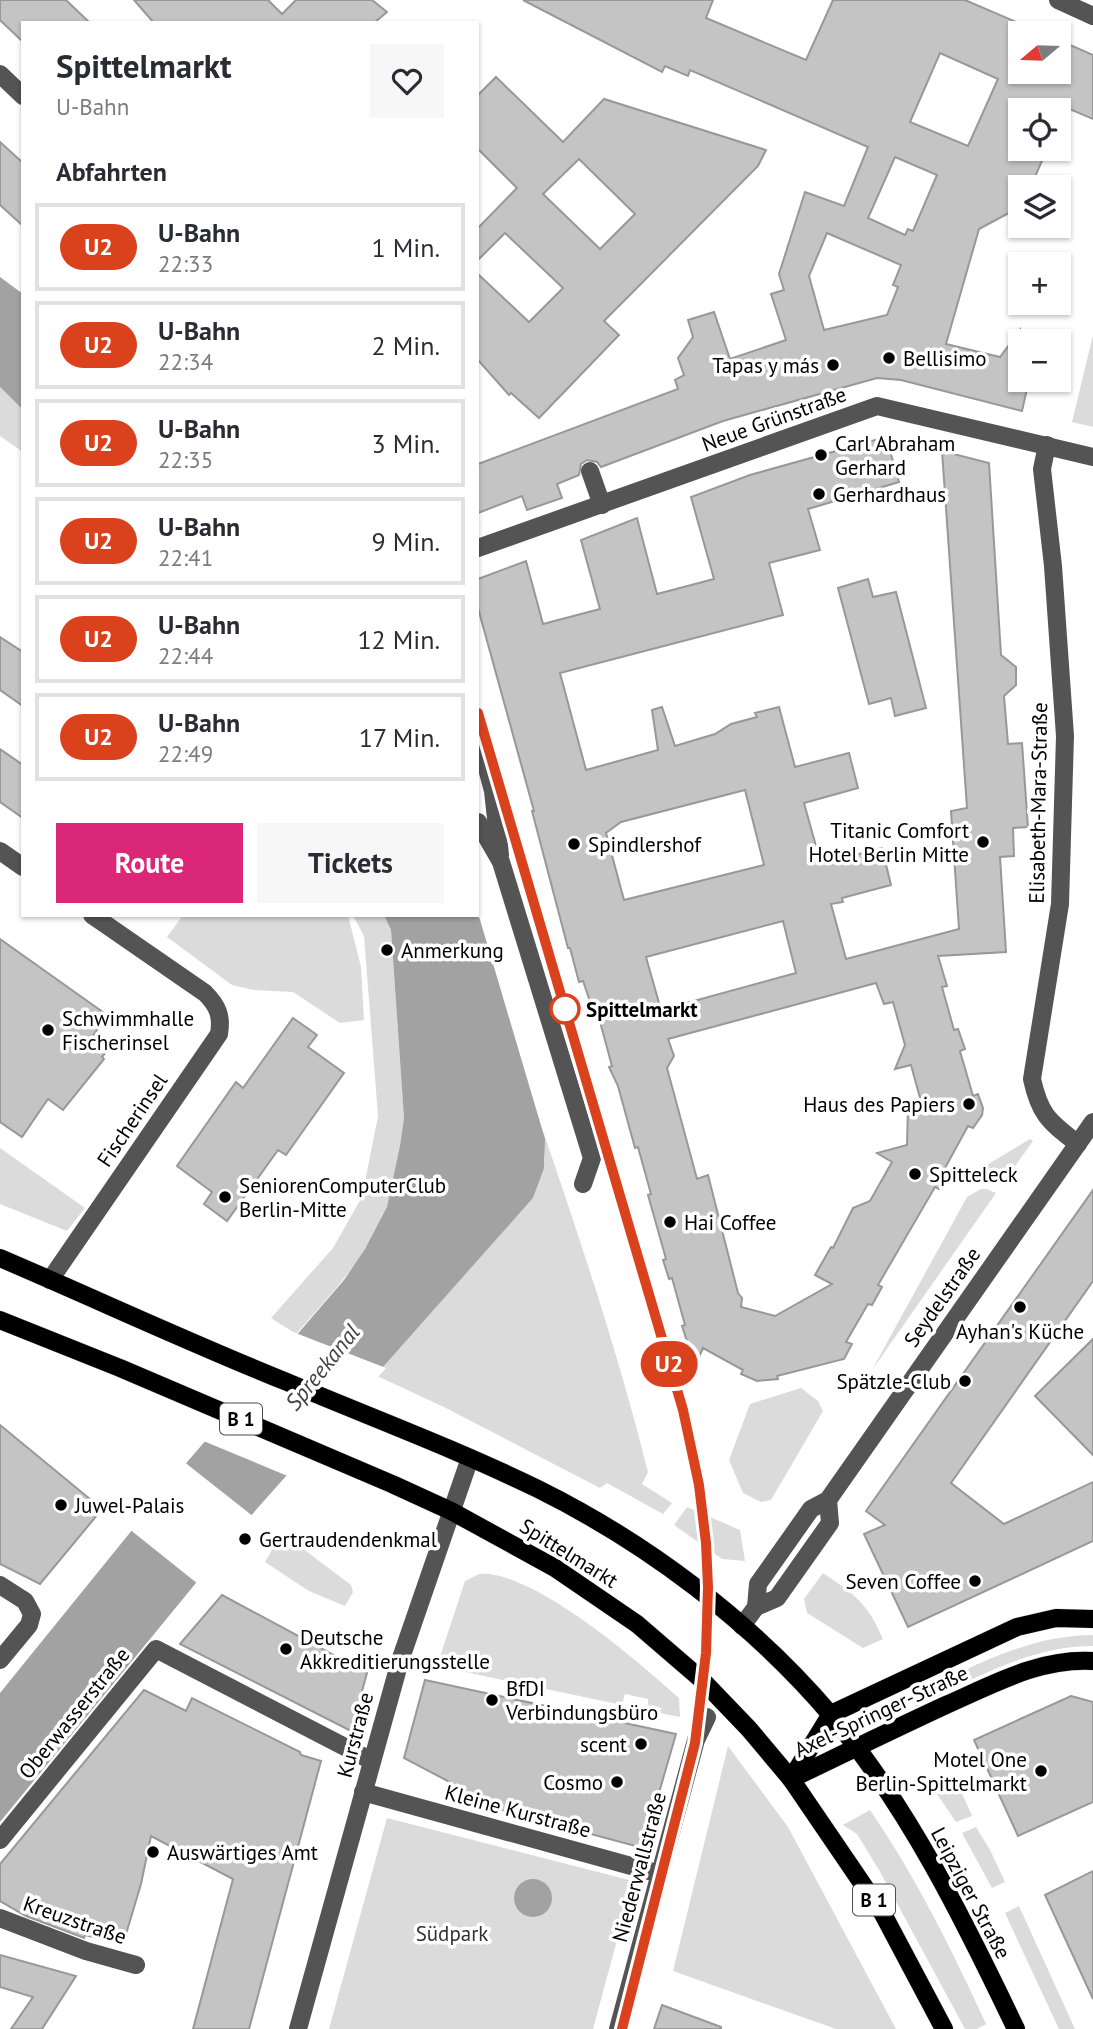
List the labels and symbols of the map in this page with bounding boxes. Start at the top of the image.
north arrow [1008,21,1071,84]
place label: Bellisimo [903,345,987,372]
marker: Bellisimo [881,350,897,366]
place label: Tapas y más [712,352,819,379]
marker: Tapas y más [825,357,841,373]
street label: Neue Grünstraße [698,380,850,458]
place label: Carl Abraham Gerhard [835,430,955,481]
marker: Carl Abraham Gerhard [813,447,829,463]
place label: Gerhardhaus [833,481,946,508]
marker: Gerhardhaus [811,486,827,502]
street label: Elisabeth-Mara-Straße [1023,702,1053,904]
place label: Titanic Comfort Hotel Berlin Mitte [808,817,969,868]
place label: Spindlershof [588,831,702,858]
marker: Titanic Comfort Hotel Berlin Mitte [975,834,991,850]
marker: Spindlershof [566,836,582,852]
place label: Anmerkung [401,937,504,964]
marker: Anmerkung [379,942,395,958]
marker: Spittelmarkt [550,994,580,1024]
place label: Spittelmarkt [586,996,698,1023]
place label: Schwimmhalle Fischerinsel [62,1005,194,1056]
marker: Schwimmhalle Fischerinsel [40,1022,56,1038]
street label: Fischerinsel [91,1068,173,1172]
place label: Haus des Papiers [803,1091,955,1118]
marker: Haus des Papiers [961,1096,977,1112]
place label: Spitteleck [929,1161,1018,1188]
marker: Spitteleck [907,1166,923,1182]
place label: SeniorenComputerClub Berlin-Mitte [239,1172,446,1223]
marker: SeniorenComputerClub Berlin-Mitte [217,1189,233,1205]
place label: Hai Coffee [684,1209,776,1236]
marker: Hai Coffee [662,1214,678,1230]
street label: Seydelstraße [898,1242,986,1352]
marker: Ayhan's Küche [1012,1299,1028,1315]
water label: Spreekanal [278,1318,366,1416]
place label: Ayhan's Küche [956,1318,1084,1345]
line badge: U2 [638,1341,700,1387]
place label: Spätzle-Club [836,1368,951,1395]
marker: Spätzle-Club [957,1373,973,1389]
road number: B 1 [220,1404,262,1434]
place label: Juwel-Palais [74,1492,184,1519]
marker: Juwel-Palais [53,1497,69,1513]
street label: Spittelmarkt [515,1512,623,1594]
place label: Gertraudendenkmal [259,1526,437,1553]
marker: Gertraudendenkmal [237,1531,253,1547]
place label: Seven Coffee [845,1568,961,1595]
marker: Seven Coffee [967,1573,983,1589]
place label: Deutsche Akkreditierungsstelle [300,1624,490,1675]
marker: Deutsche Akkreditierungsstelle [278,1641,294,1657]
street label: Oberwasserstraße [13,1642,135,1784]
street label: Axel-Springer-Straße [790,1659,972,1763]
place label: BfDI Verbindungsbüro [505,1675,658,1726]
street label: Kurstraße [331,1689,379,1781]
marker: BfDI Verbindungsbüro [484,1692,500,1708]
place label: scent [580,1731,627,1758]
marker: scent [633,1736,649,1752]
place label: Motel One Berlin-Spittelmarkt [855,1746,1027,1797]
marker: Motel One Berlin-Spittelmarkt [1033,1763,1049,1779]
place label: Cosmo [543,1769,603,1796]
marker: Cosmo [609,1774,625,1790]
street label: Kleine Kurstraße [442,1779,594,1843]
street label: Niederwallstraße [606,1789,672,1945]
street label: Leipziger Straße [925,1822,1017,1964]
place label: Auswärtiges Amt [167,1839,318,1866]
marker: Auswärtiges Amt [145,1844,161,1860]
road number: B 1 [853,1884,895,1916]
street label: Kreuzstraße [20,1890,130,1950]
park label: Südpark [416,1920,488,1947]

